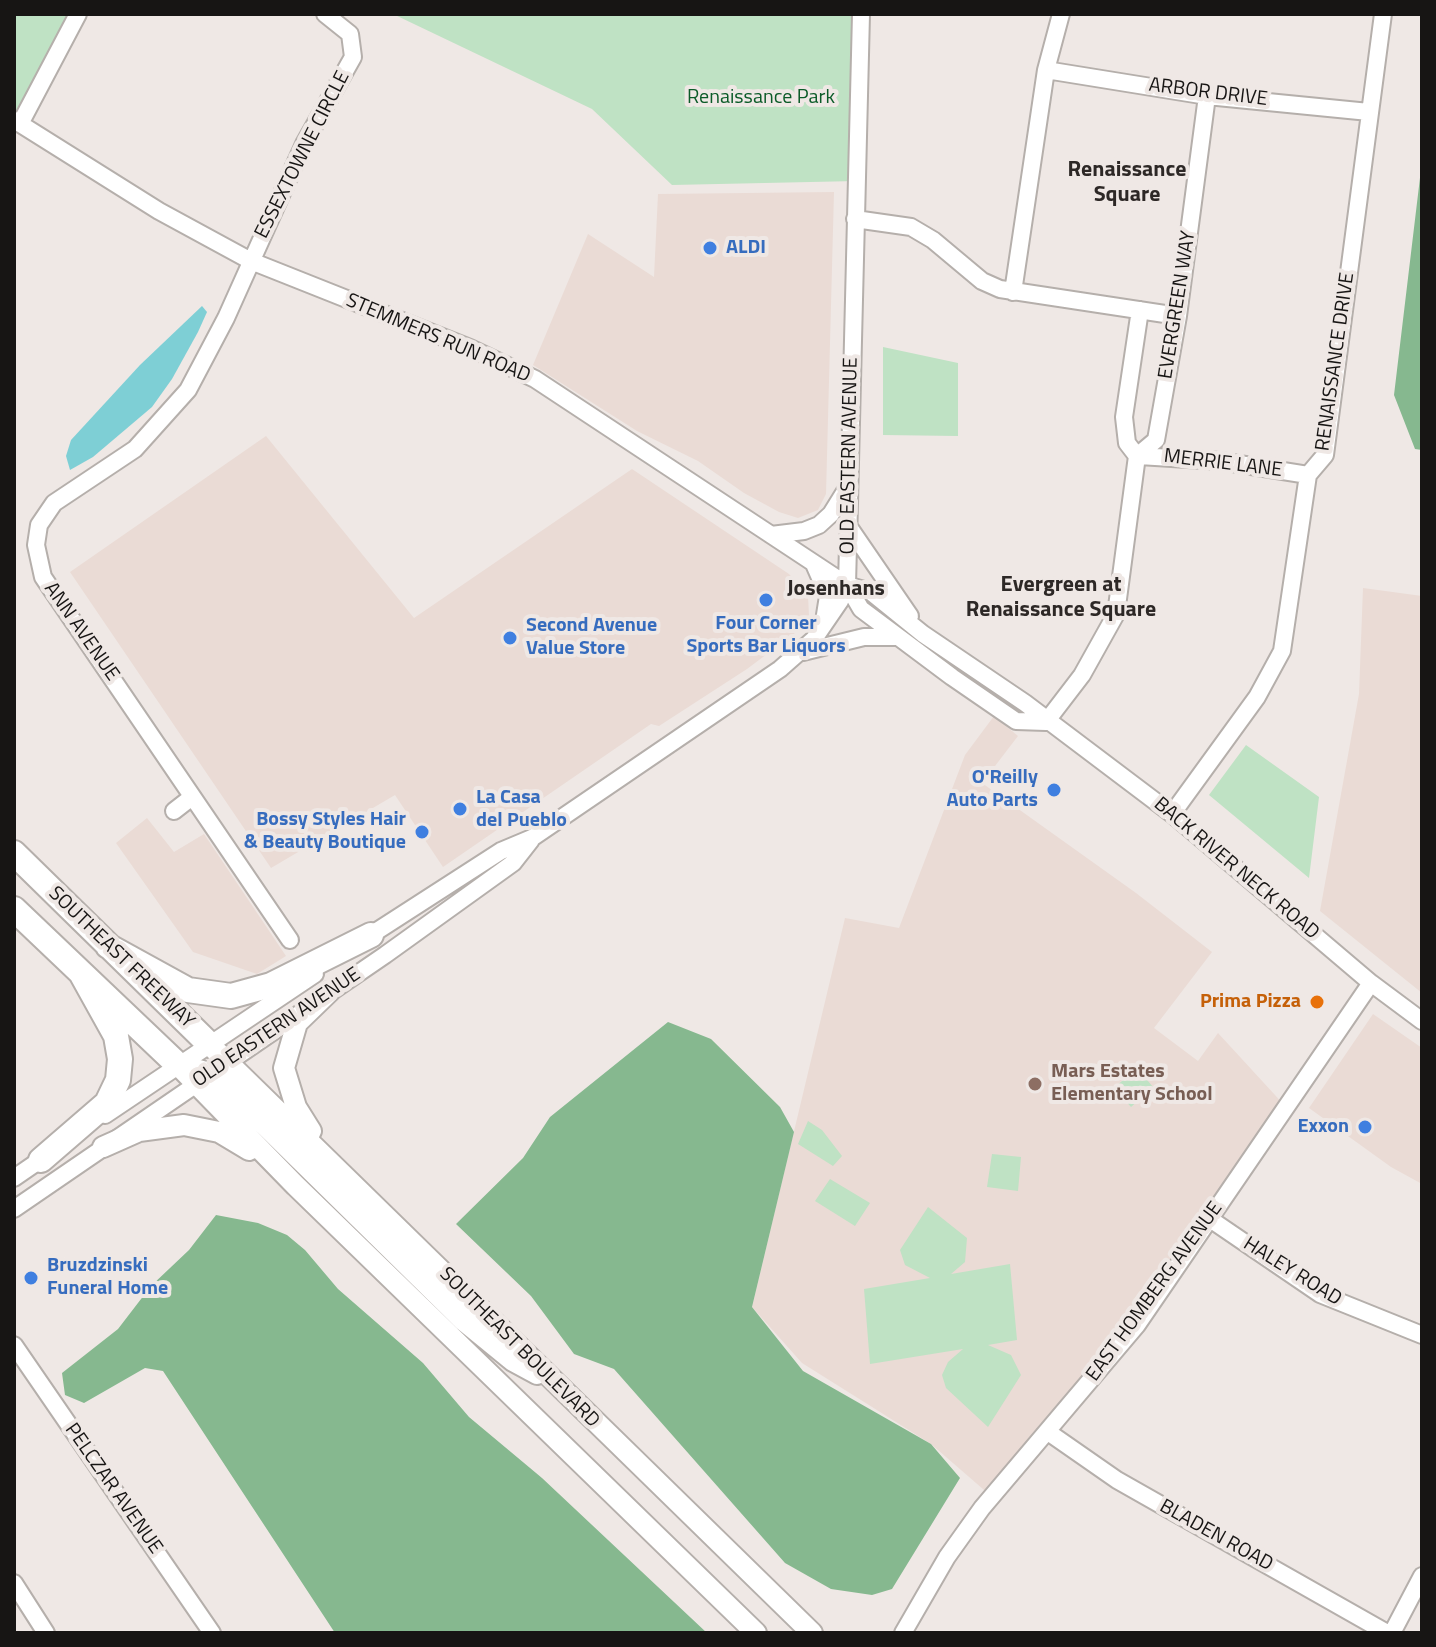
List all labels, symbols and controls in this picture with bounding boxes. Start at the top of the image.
street label: ESSEXTOWNE CIRCLE [250,67,356,243]
street label: ARBOR DRIVE [1147,74,1269,112]
park label: Renaissance Park [687,86,835,110]
district label: Renaissance Square [1068,158,1186,210]
street label: EVERGREEN WAY [1154,229,1202,381]
place label: ALDI [726,236,766,260]
marker: ALDI [701,239,719,257]
street label: RENAISSANCE DRIVE [1312,271,1360,453]
street label: STEMMERS RUN ROAD [342,289,534,389]
street label: OLD EASTERN AVENUE [836,357,864,555]
street label: MERRIE LANE [1163,445,1283,483]
district label: Evergreen at Renaissance Square [966,573,1156,624]
district label: Josenhans [787,577,885,603]
street label: ANN AVENUE [38,578,124,686]
marker: Four Corner Sports Bar Liquors [757,591,775,609]
place label: Four Corner Sports Bar Liquors [686,612,846,659]
place label: Second Avenue Value Store [526,614,657,661]
marker: Second Avenue Value Store [501,629,519,647]
place label: O'Reilly Auto Parts [947,766,1038,813]
marker: O'Reilly Auto Parts [1045,781,1063,799]
place label: La Casa del Pueblo [476,786,567,833]
street label: BACK RIVER NECK ROAD [1149,793,1323,945]
marker: La Casa del Pueblo [451,800,469,818]
place label: Bossy Styles Hair & Beauty Boutique [244,808,406,855]
marker: Bossy Styles Hair & Beauty Boutique [413,823,431,841]
street label: SOUTHEAST FREEWAY [43,882,199,1034]
street label: OLD EASTERN AVENUE [189,963,365,1093]
place label: Prima Pizza [1200,990,1301,1014]
marker: Prima Pizza [1308,993,1326,1011]
place label: Mars Estates Elementary School [1051,1060,1213,1107]
marker: Mars Estates Elementary School [1026,1075,1044,1093]
place label: Exxon [1297,1115,1349,1139]
marker: Exxon [1356,1118,1374,1136]
street label: EAST HOMBERG AVENUE [1082,1198,1228,1386]
street label: HALEY ROAD [1238,1232,1346,1312]
place label: Bruzdzinski Funeral Home [47,1254,168,1301]
street label: SOUTHEAST BOULEVARD [434,1263,604,1433]
marker: Bruzdzinski Funeral Home [22,1269,40,1287]
street label: PELCZAR AVENUE [59,1419,167,1559]
street label: BLADEN ROAD [1155,1495,1277,1577]

